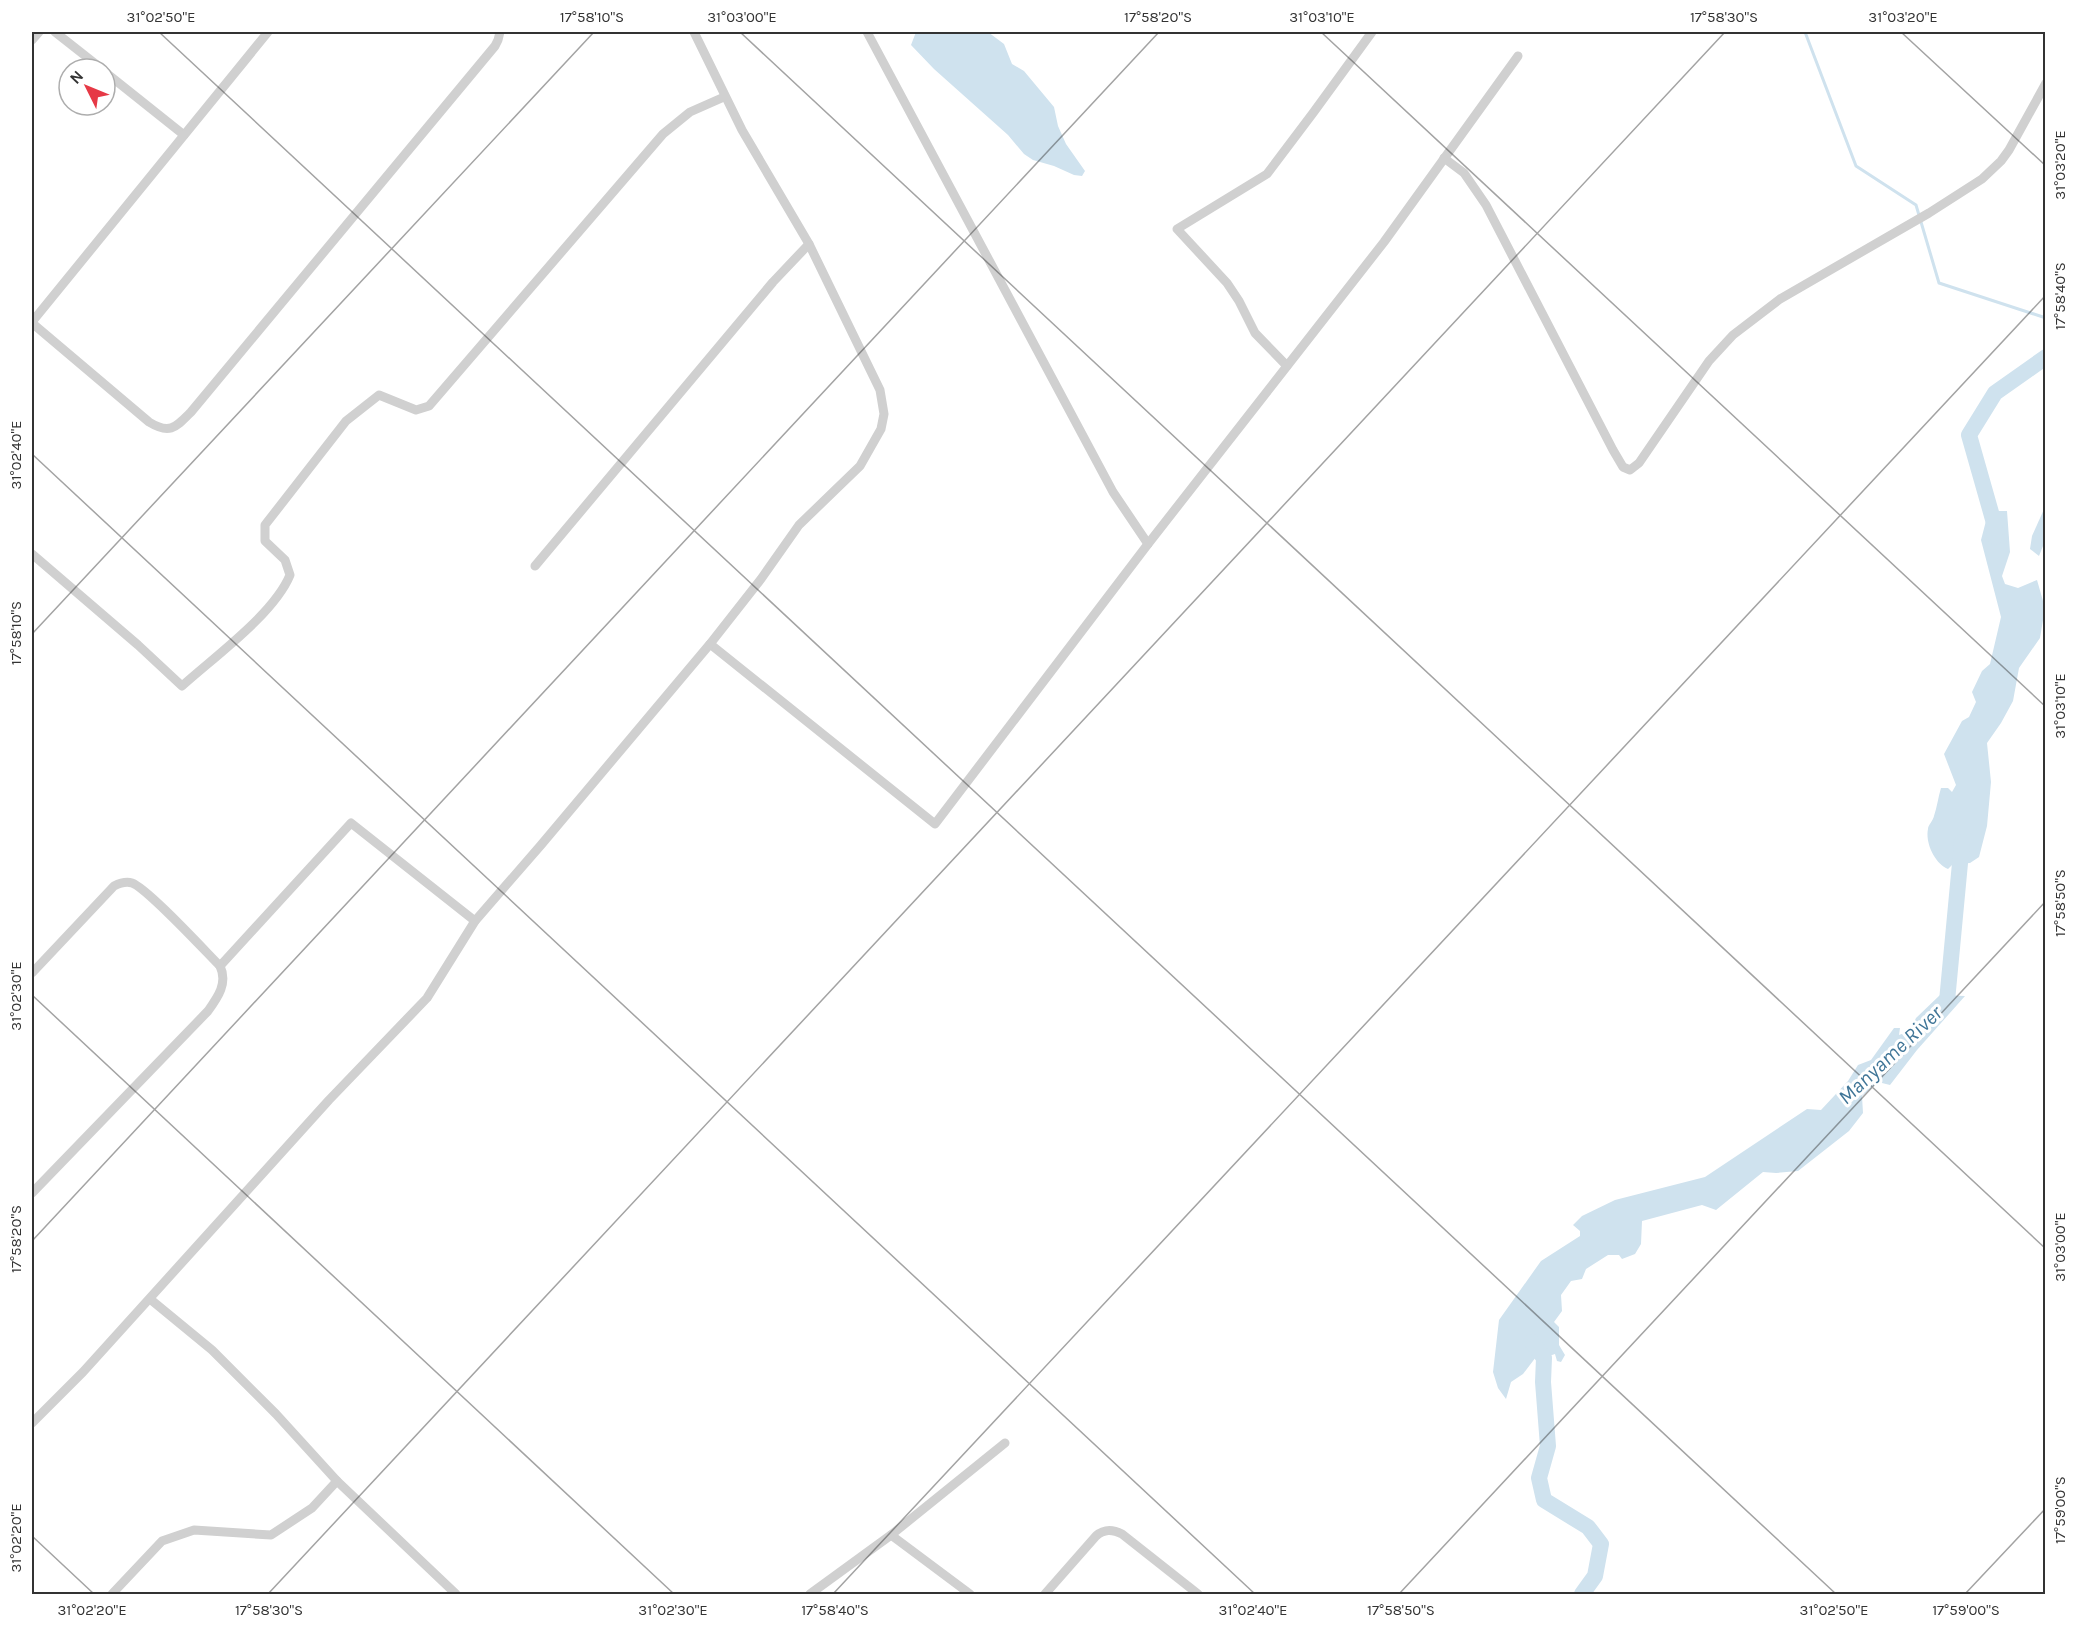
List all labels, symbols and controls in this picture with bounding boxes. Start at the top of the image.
text: 31°02'50"E [127,8,195,26]
text: 17°58'10"S [560,8,624,26]
text: 31°03'00"E [707,8,777,26]
text: 17°58'20"S [1124,8,1192,26]
text: 31°03'10"E [1289,8,1355,26]
text: 17°58'30"S [1690,8,1758,26]
text: 31°03'20"E [1868,8,1938,26]
north arrow [57,57,117,117]
text: N [66,66,87,88]
text: 31°03'20"E [2051,130,2069,200]
text: 17°58'40"S [2051,262,2069,330]
text: 31°02'40"E [7,421,25,489]
text: 17°58'10"S [7,601,25,665]
text: 31°03'10"E [2051,673,2069,739]
text: 17°58'50"S [2051,869,2069,937]
text: 31°02'30"E [7,961,25,1031]
water label: Manyame River [1833,1000,1948,1109]
text: 17°58'20"S [7,1205,25,1273]
text: 31°03'00"E [2051,1212,2069,1282]
text: 17°59'00"S [2051,1476,2069,1544]
text: 31°02'20"E [7,1503,25,1573]
text: 31°02'20"E [57,1601,127,1619]
text: 17°58'30"S [235,1601,303,1619]
text: 31°02'30"E [638,1601,708,1619]
text: 17°58'40"S [801,1601,869,1619]
text: 31°02'40"E [1219,1601,1287,1619]
text: 17°58'50"S [1367,1601,1435,1619]
text: 31°02'50"E [1800,1601,1868,1619]
text: 17°59'00"S [1932,1601,2000,1619]

